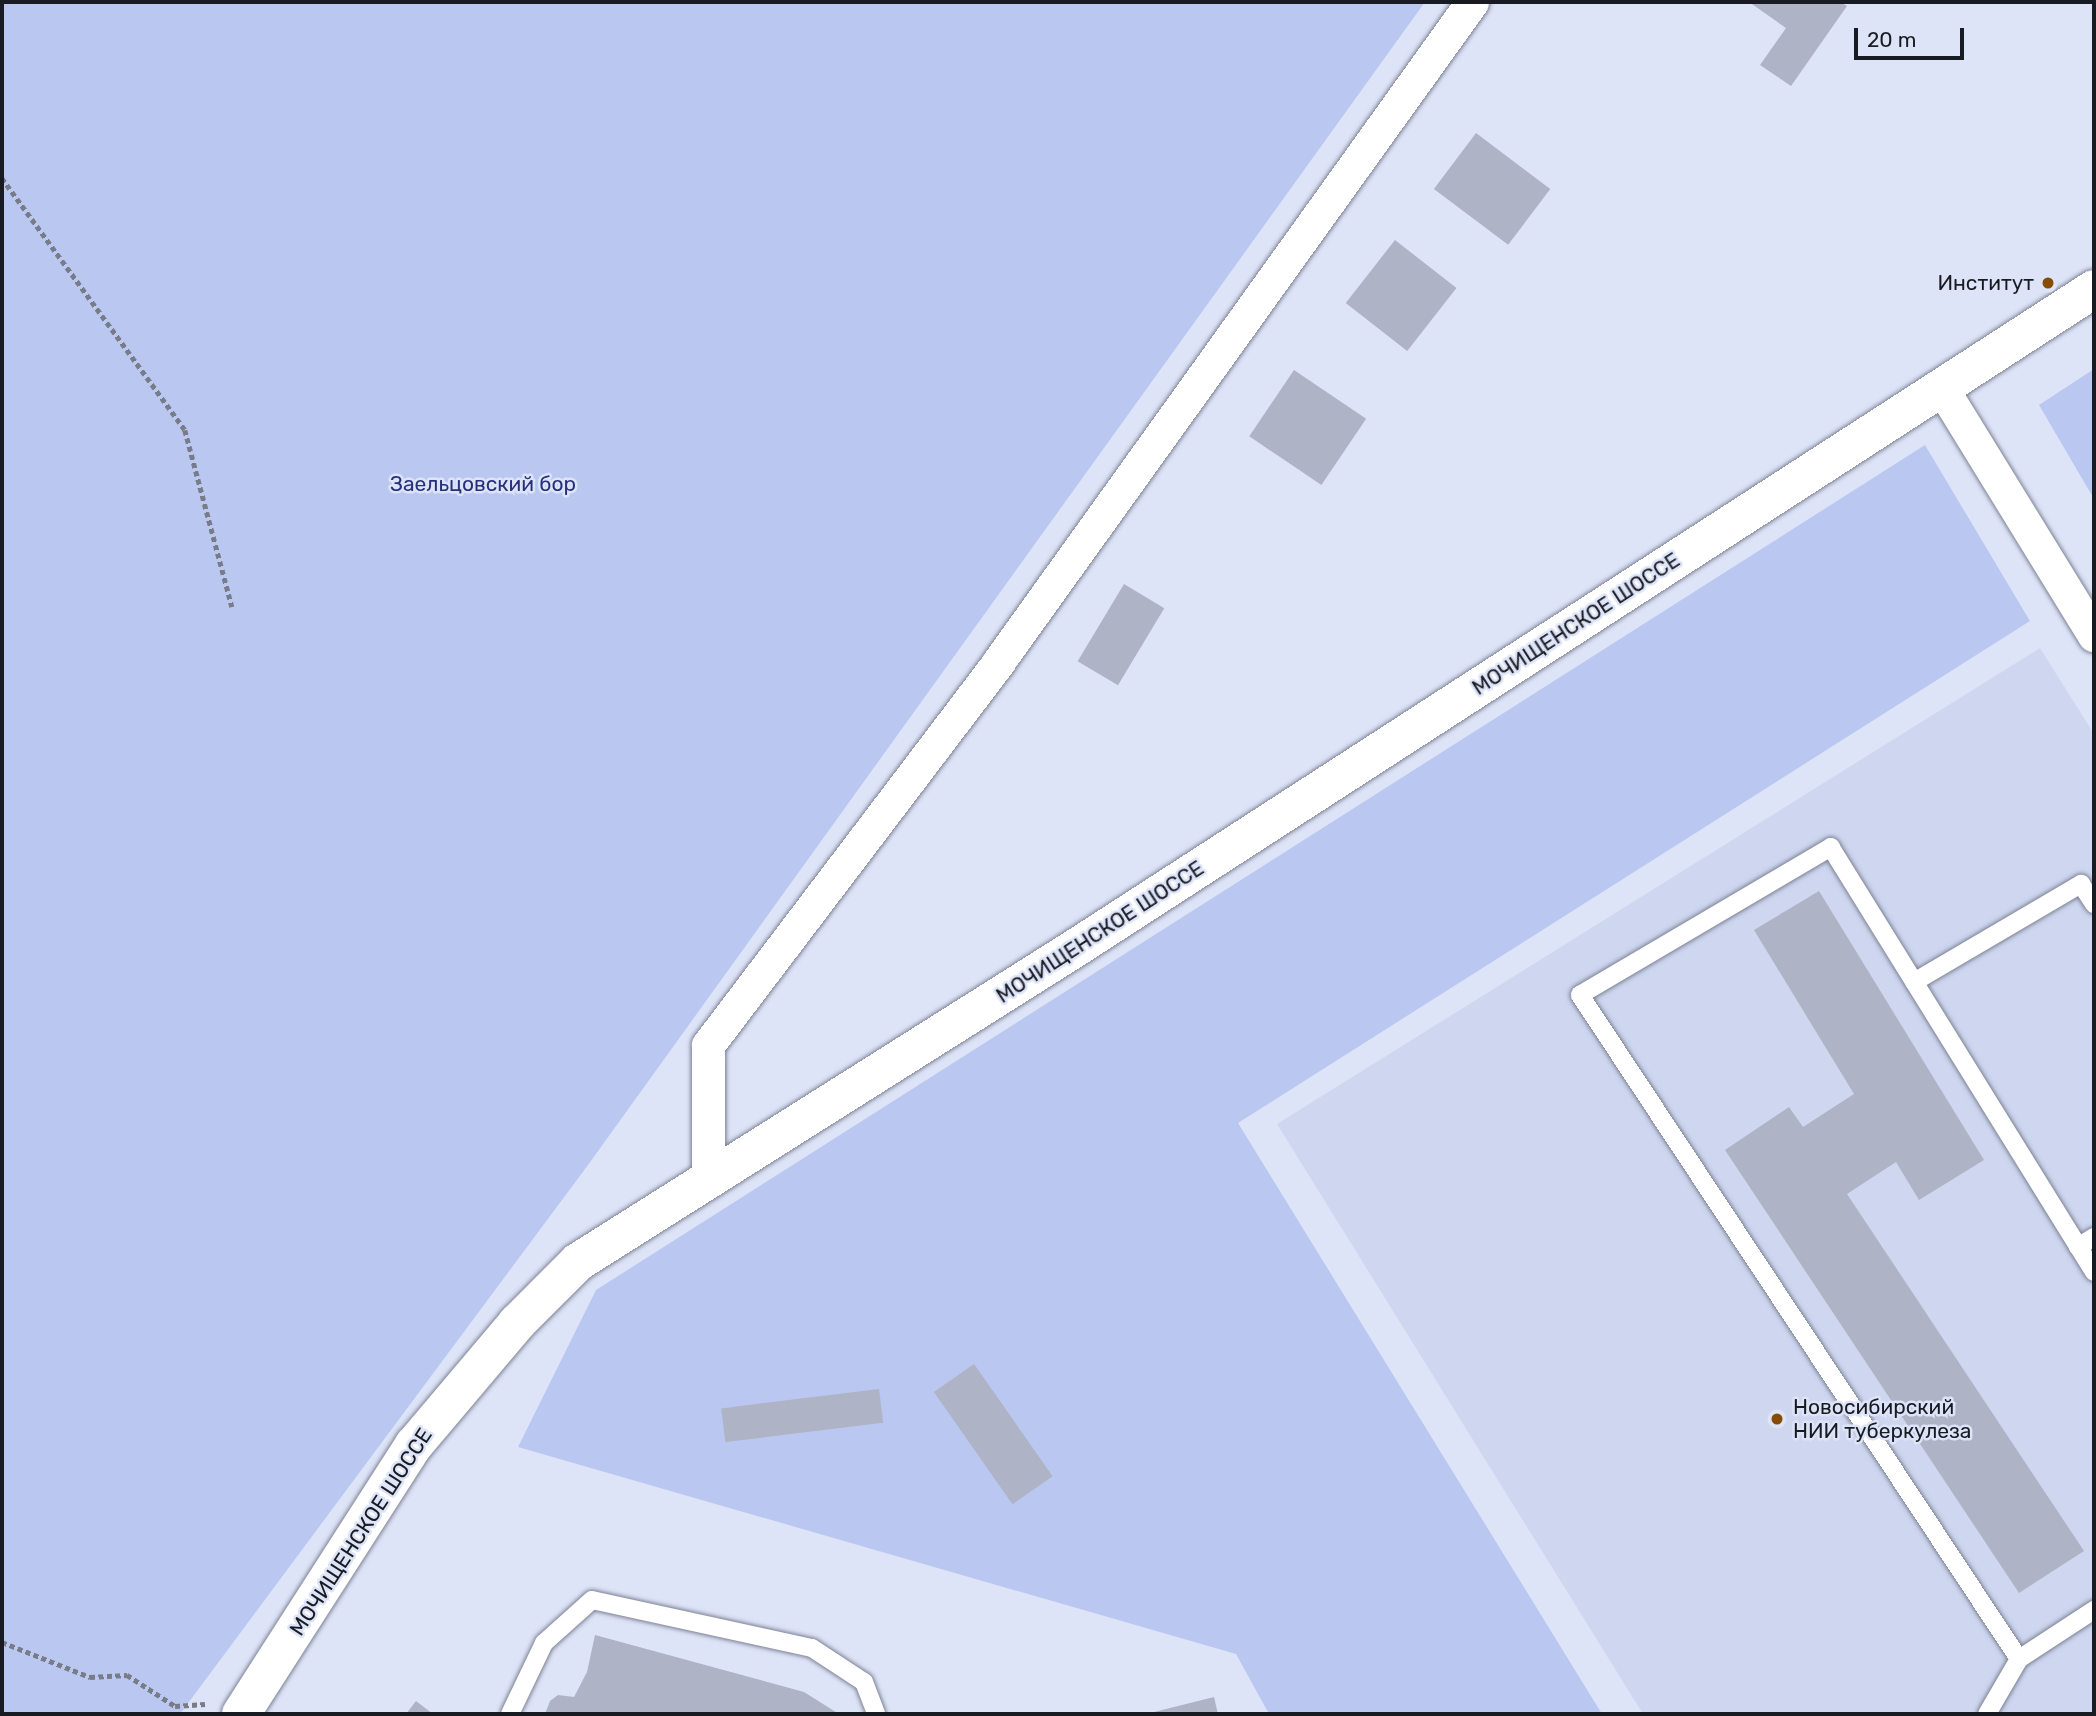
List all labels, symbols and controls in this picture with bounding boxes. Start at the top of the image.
scale bar [1858,14,1968,58]
text: 20 m [1867,27,1916,52]
place label: Институт [1937,270,2034,296]
marker: Институт [2040,275,2056,291]
park label: Заельцовский бор [390,471,576,497]
street label: МОЧИЩЕНСКОЕ ШОССЕ [1468,547,1684,701]
street label: МОЧИЩЕНСКОЕ ШОССЕ [992,855,1208,1009]
place label: Новосибирский НИИ туберкулеза [1793,1394,1971,1444]
marker: Новосибирский НИИ туберкулеза [1767,1409,1787,1429]
street label: МОЧИЩЕНСКОЕ ШОССЕ [284,1424,438,1640]

